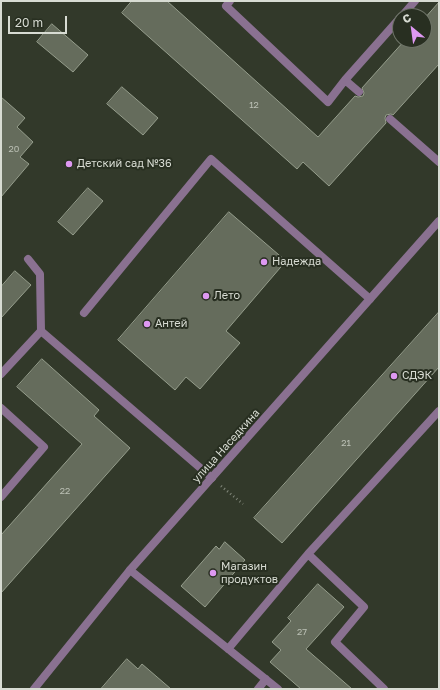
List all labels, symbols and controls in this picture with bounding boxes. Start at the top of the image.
scale bar [10,8,69,34]
north arrow [392,8,432,48]
text: С [400,10,413,26]
text: 20 m [15,15,43,30]
house number: 12 [249,100,259,110]
house number: 20 [9,144,19,154]
place label: Детский сад №36 [77,157,172,171]
marker: Детский сад №36 [64,159,74,169]
place label: Надежда [272,255,321,269]
marker: Надежда [259,257,269,267]
place label: Лето [214,289,240,303]
marker: Лето [201,291,211,301]
place label: Антей [155,317,187,331]
marker: Антей [142,319,152,329]
place label: СДЭК [402,369,432,383]
marker: СДЭК [389,371,399,381]
street label: улица Наседкина [190,406,262,486]
house number: 21 [341,438,351,448]
house number: 22 [60,486,70,496]
place label: Магазин продуктов [221,560,278,586]
marker: Магазин продуктов [208,568,218,578]
house number: 27 [297,627,307,637]

